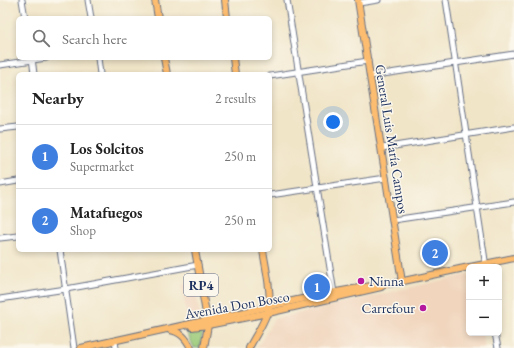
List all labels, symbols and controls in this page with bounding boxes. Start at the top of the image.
search box [16,16,272,60]
icon: search [30,27,52,49]
text: Search here [62,29,127,48]
street label: General Luis María Campos [371,63,413,215]
text: Nearby [32,87,84,109]
text: 2 results [215,90,256,107]
your location [323,112,343,132]
text: Los Solcitos [70,139,144,158]
text: 1 [42,148,48,165]
text: 250 m [225,148,256,165]
text: Supermarket [70,158,134,175]
text: Matafuegos [70,203,142,222]
text: 2 [42,212,48,229]
text: 250 m [225,212,256,229]
text: Shop [70,222,96,239]
pin: 2 [422,238,448,268]
map controls [466,264,502,336]
button: + [466,264,502,300]
pin: 1 [304,272,330,302]
place label: Ninna [369,272,404,290]
road number: RP4 [184,274,218,296]
marker: Ninna [356,276,366,286]
street label: Avenida Don Bosco [182,287,291,323]
place label: Carrefour [362,299,415,317]
button: − [466,300,502,336]
marker: Carrefour [418,303,428,313]

